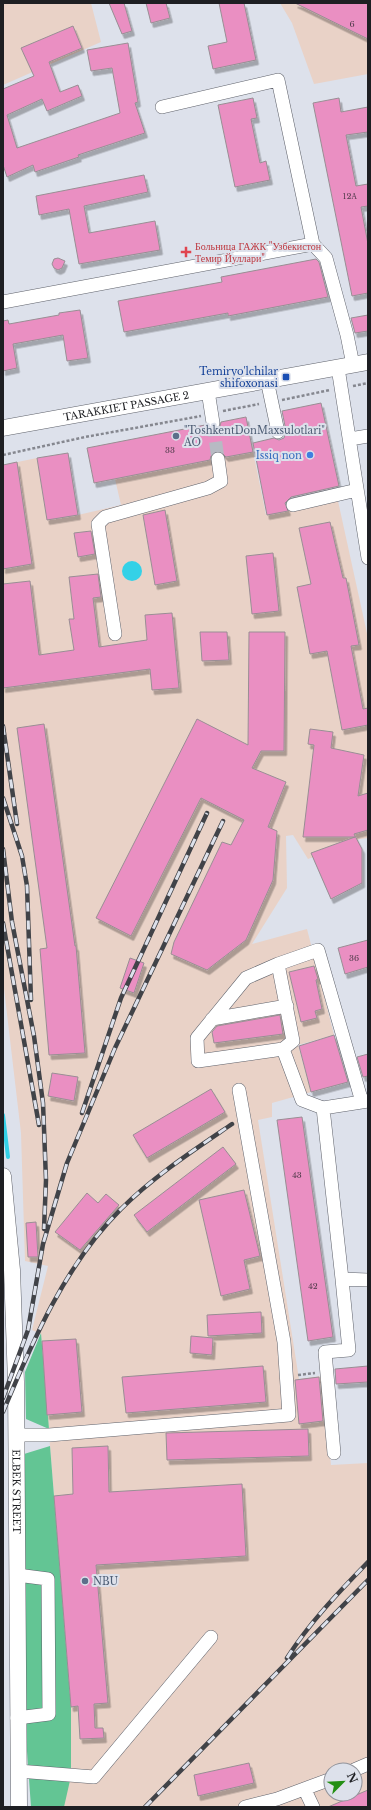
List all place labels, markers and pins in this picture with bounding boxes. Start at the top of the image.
place label: Больница ГАЖК "Узбекистон Темир Йуллари" [195,240,322,265]
marker: Больница ГАЖК "Узбекистон Темир Йуллари" [180,246,192,258]
place label: Temiryo'lchilar shifoxonasi [199,365,279,390]
marker: Temiryo'lchilar shifoxonasi [281,372,291,382]
place label: "ToshkentDonMaxsulotlari" AO [183,424,325,449]
marker: "ToshkentDonMaxsulotlari" AO [171,431,181,441]
place label: Issiq non [256,449,302,462]
marker: Issiq non [305,450,315,460]
place label: NBU [93,1575,119,1588]
marker: NBU [80,1576,90,1586]

